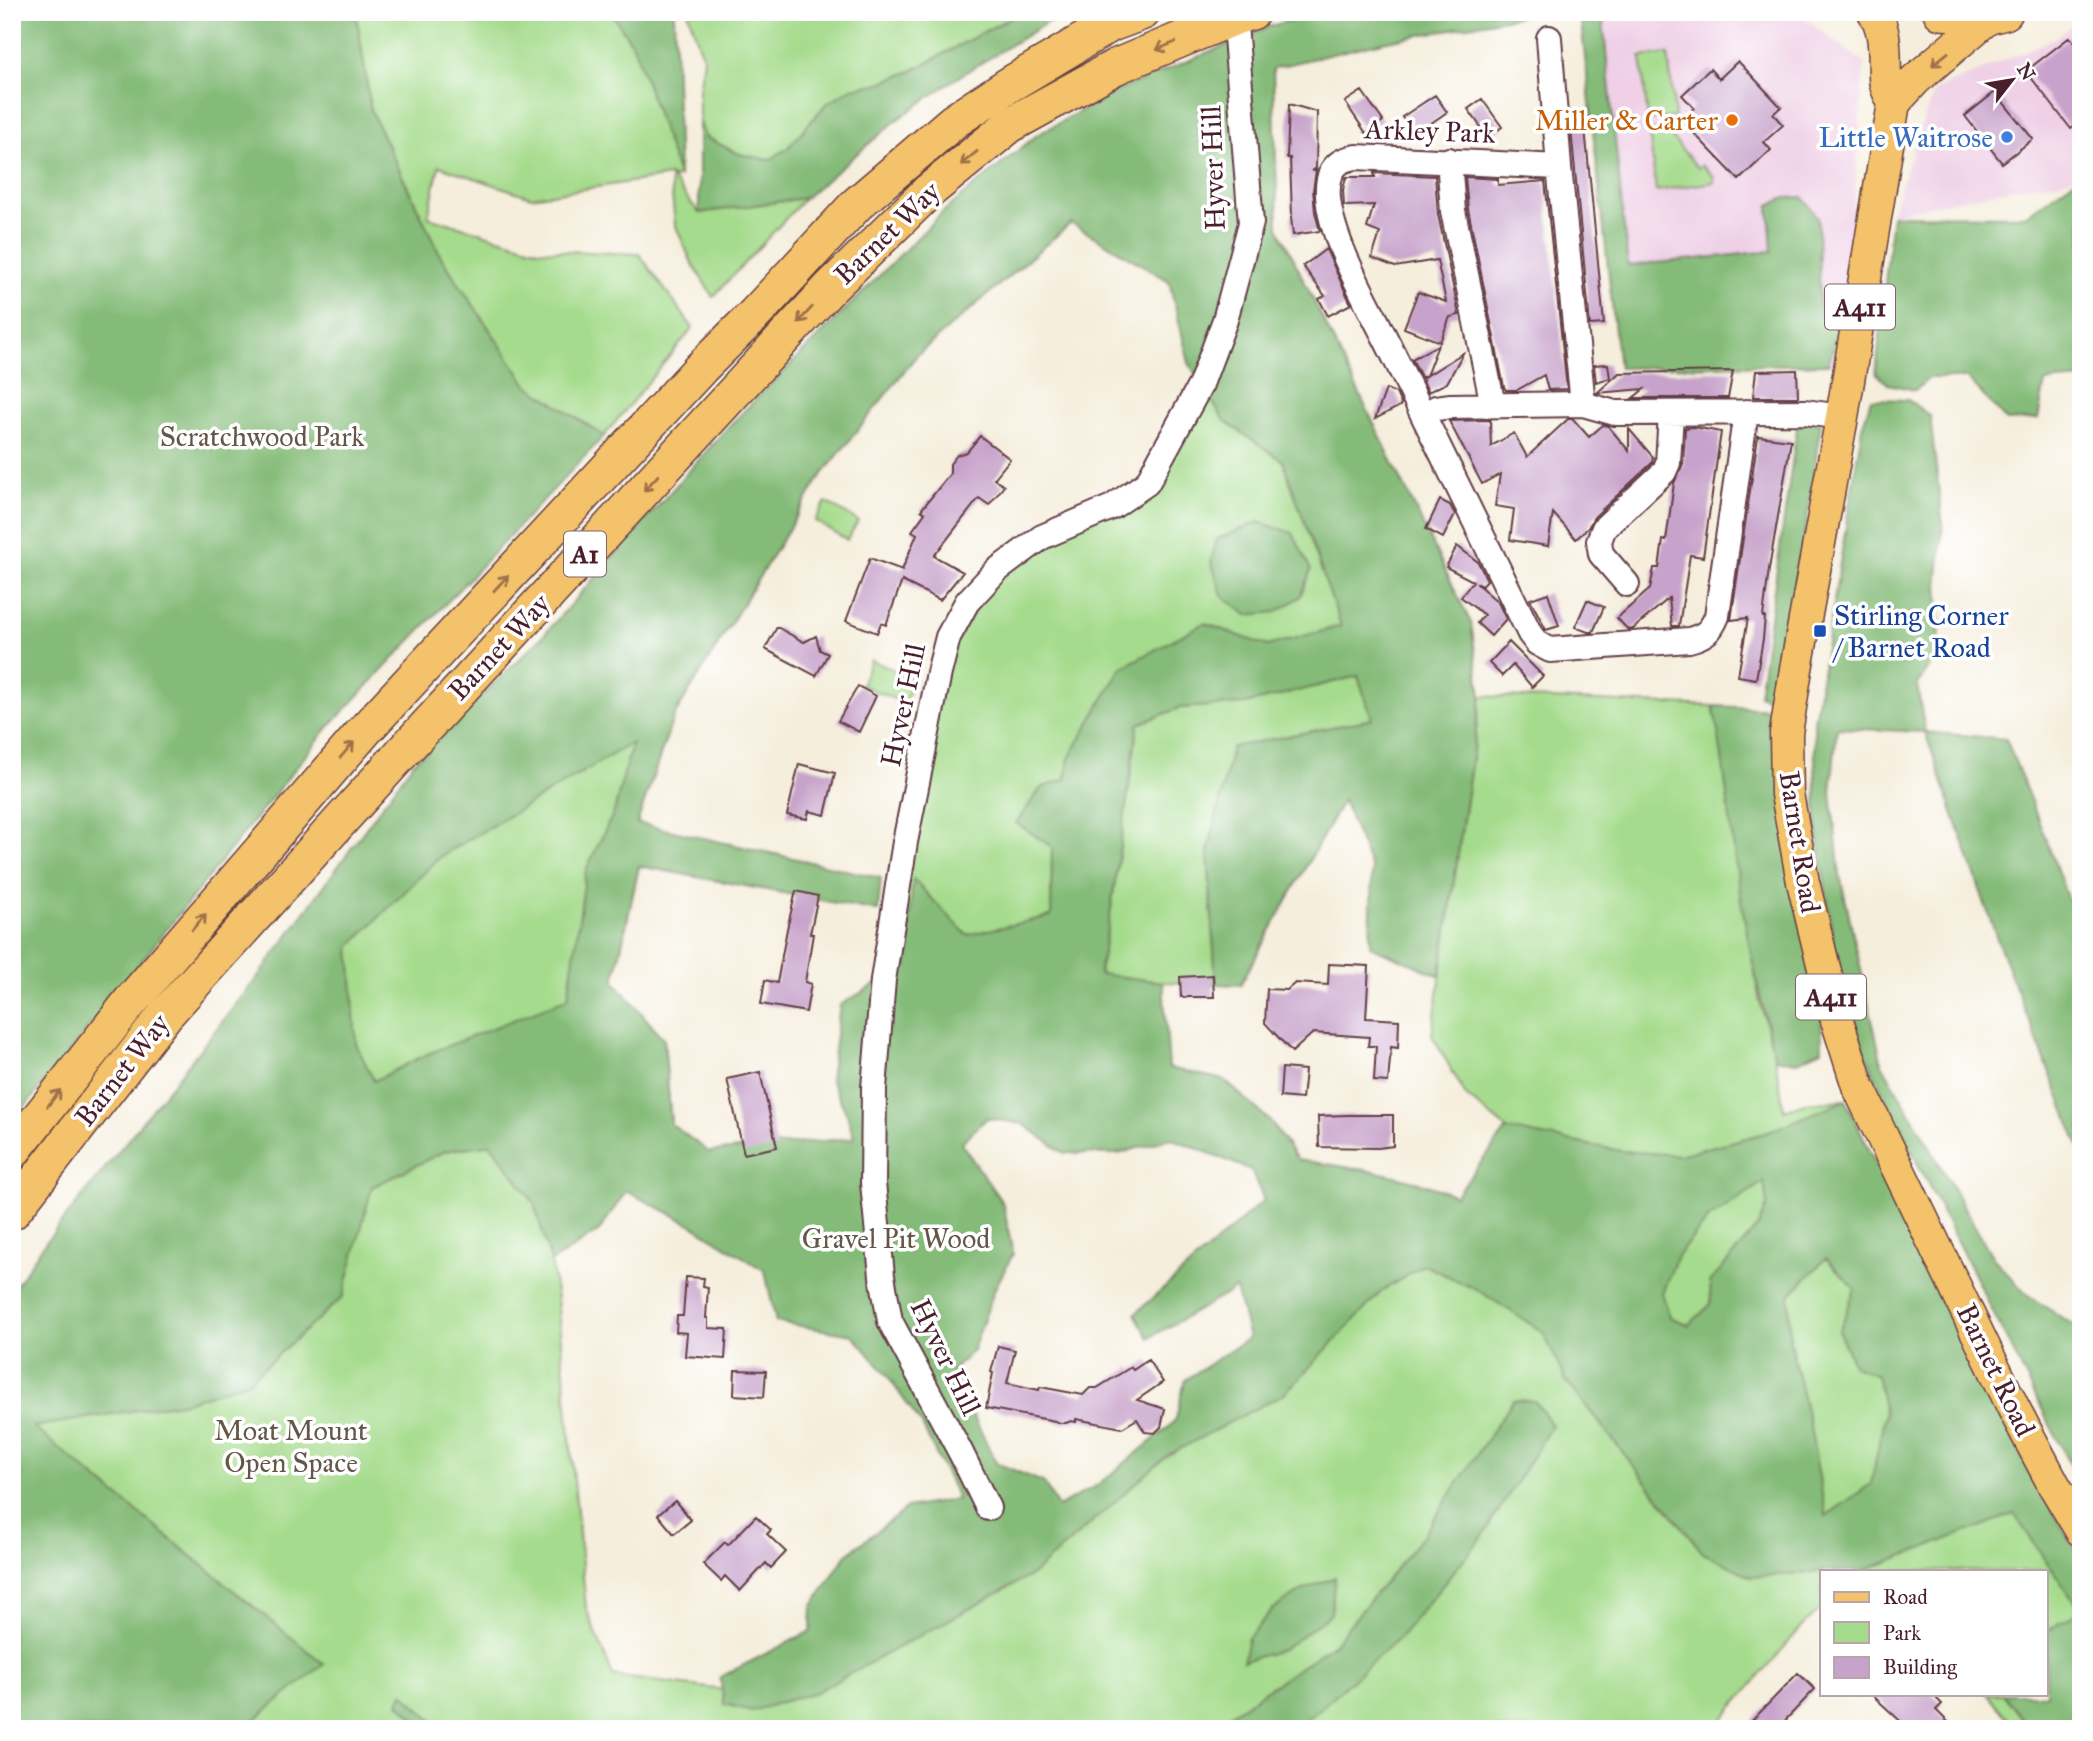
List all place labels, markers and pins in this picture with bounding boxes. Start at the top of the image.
place label: Miller & Carter [1535,103,1718,138]
marker: Miller & Carter [1724,112,1740,128]
place label: Little Waitrose [1819,120,1993,155]
marker: Little Waitrose [1999,129,2015,145]
place label: Stirling Corner / Barnet Road [1832,598,2009,665]
marker: Stirling Corner / Barnet Road [1812,623,1828,639]

